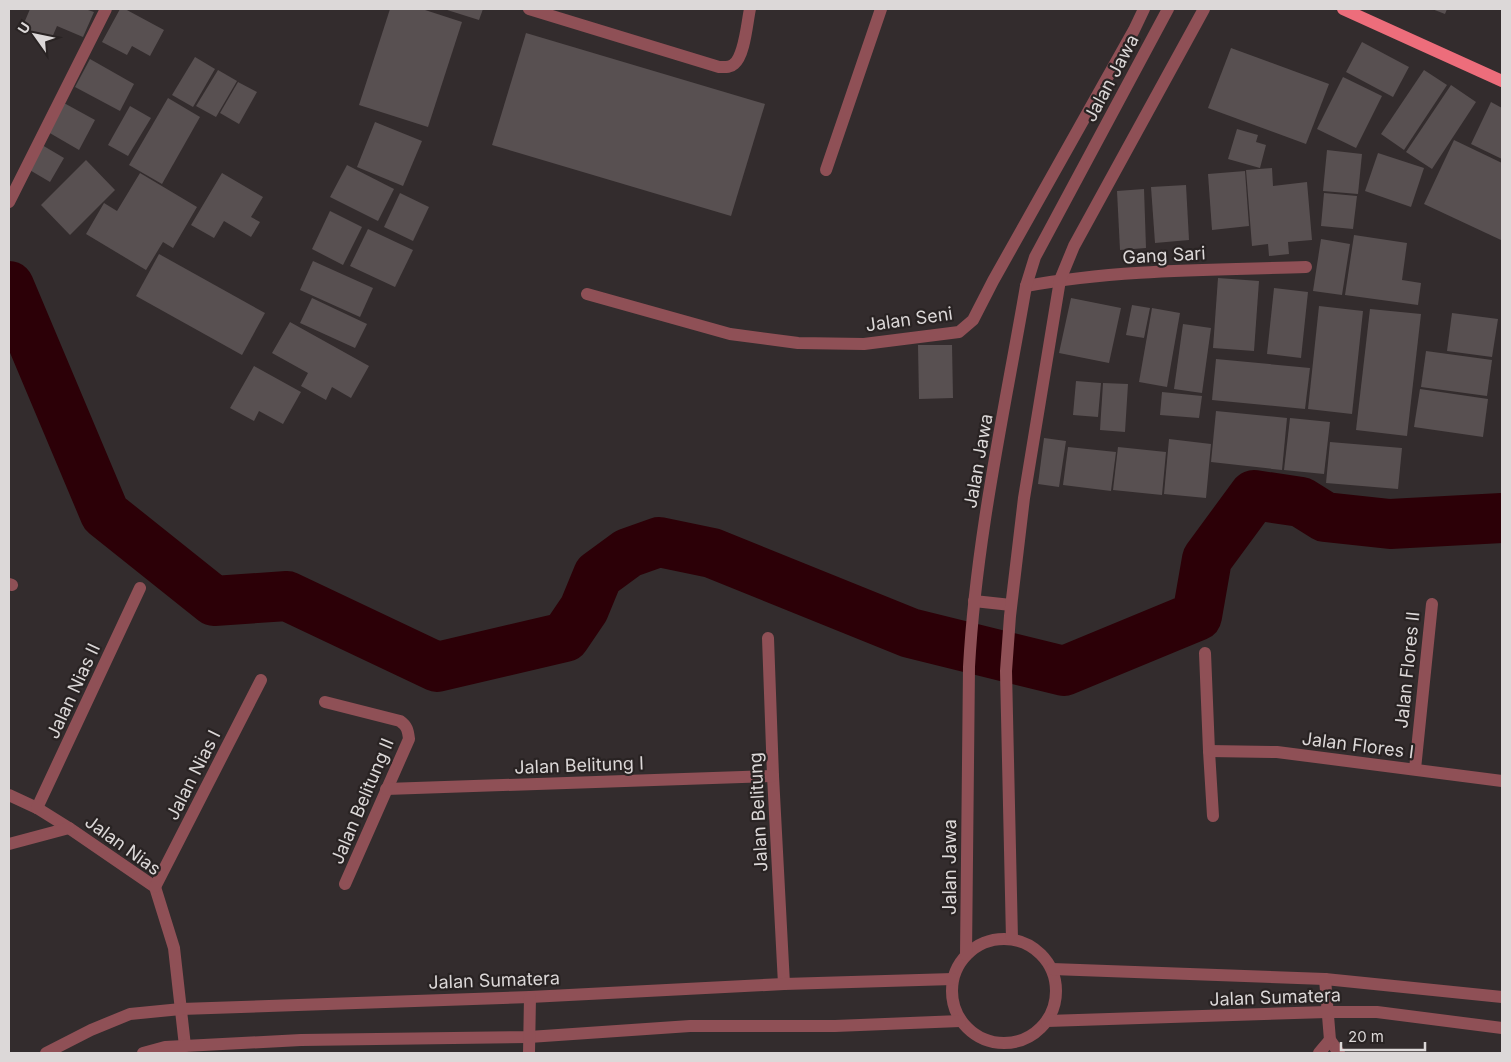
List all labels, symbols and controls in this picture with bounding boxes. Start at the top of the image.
north arrow [10,10,60,60]
text: U [14,19,34,37]
street label: Jalan Jawa [1079,31,1143,125]
street label: Gang Sari [1122,242,1206,268]
street label: Jalan Seni [864,303,954,335]
street label: Jalan Jawa [959,412,997,510]
street label: Jalan Flores II [1390,610,1424,730]
street label: Jalan Nias II [42,640,104,742]
street label: Jalan Nias I [161,727,225,823]
street label: Jalan Flores I [1301,728,1415,762]
street label: Jalan Belitung II [326,735,398,867]
street label: Jalan Belitung I [514,752,644,778]
street label: Jalan Belitung [744,752,772,872]
street label: Jalan Nias [81,811,165,879]
street label: Jalan Jawa [939,819,960,915]
street label: Jalan Sumatera [428,967,560,993]
street label: Jalan Sumatera [1209,984,1341,1010]
scale bar [1341,1020,1425,1052]
text: 20 m [1348,1027,1384,1046]

